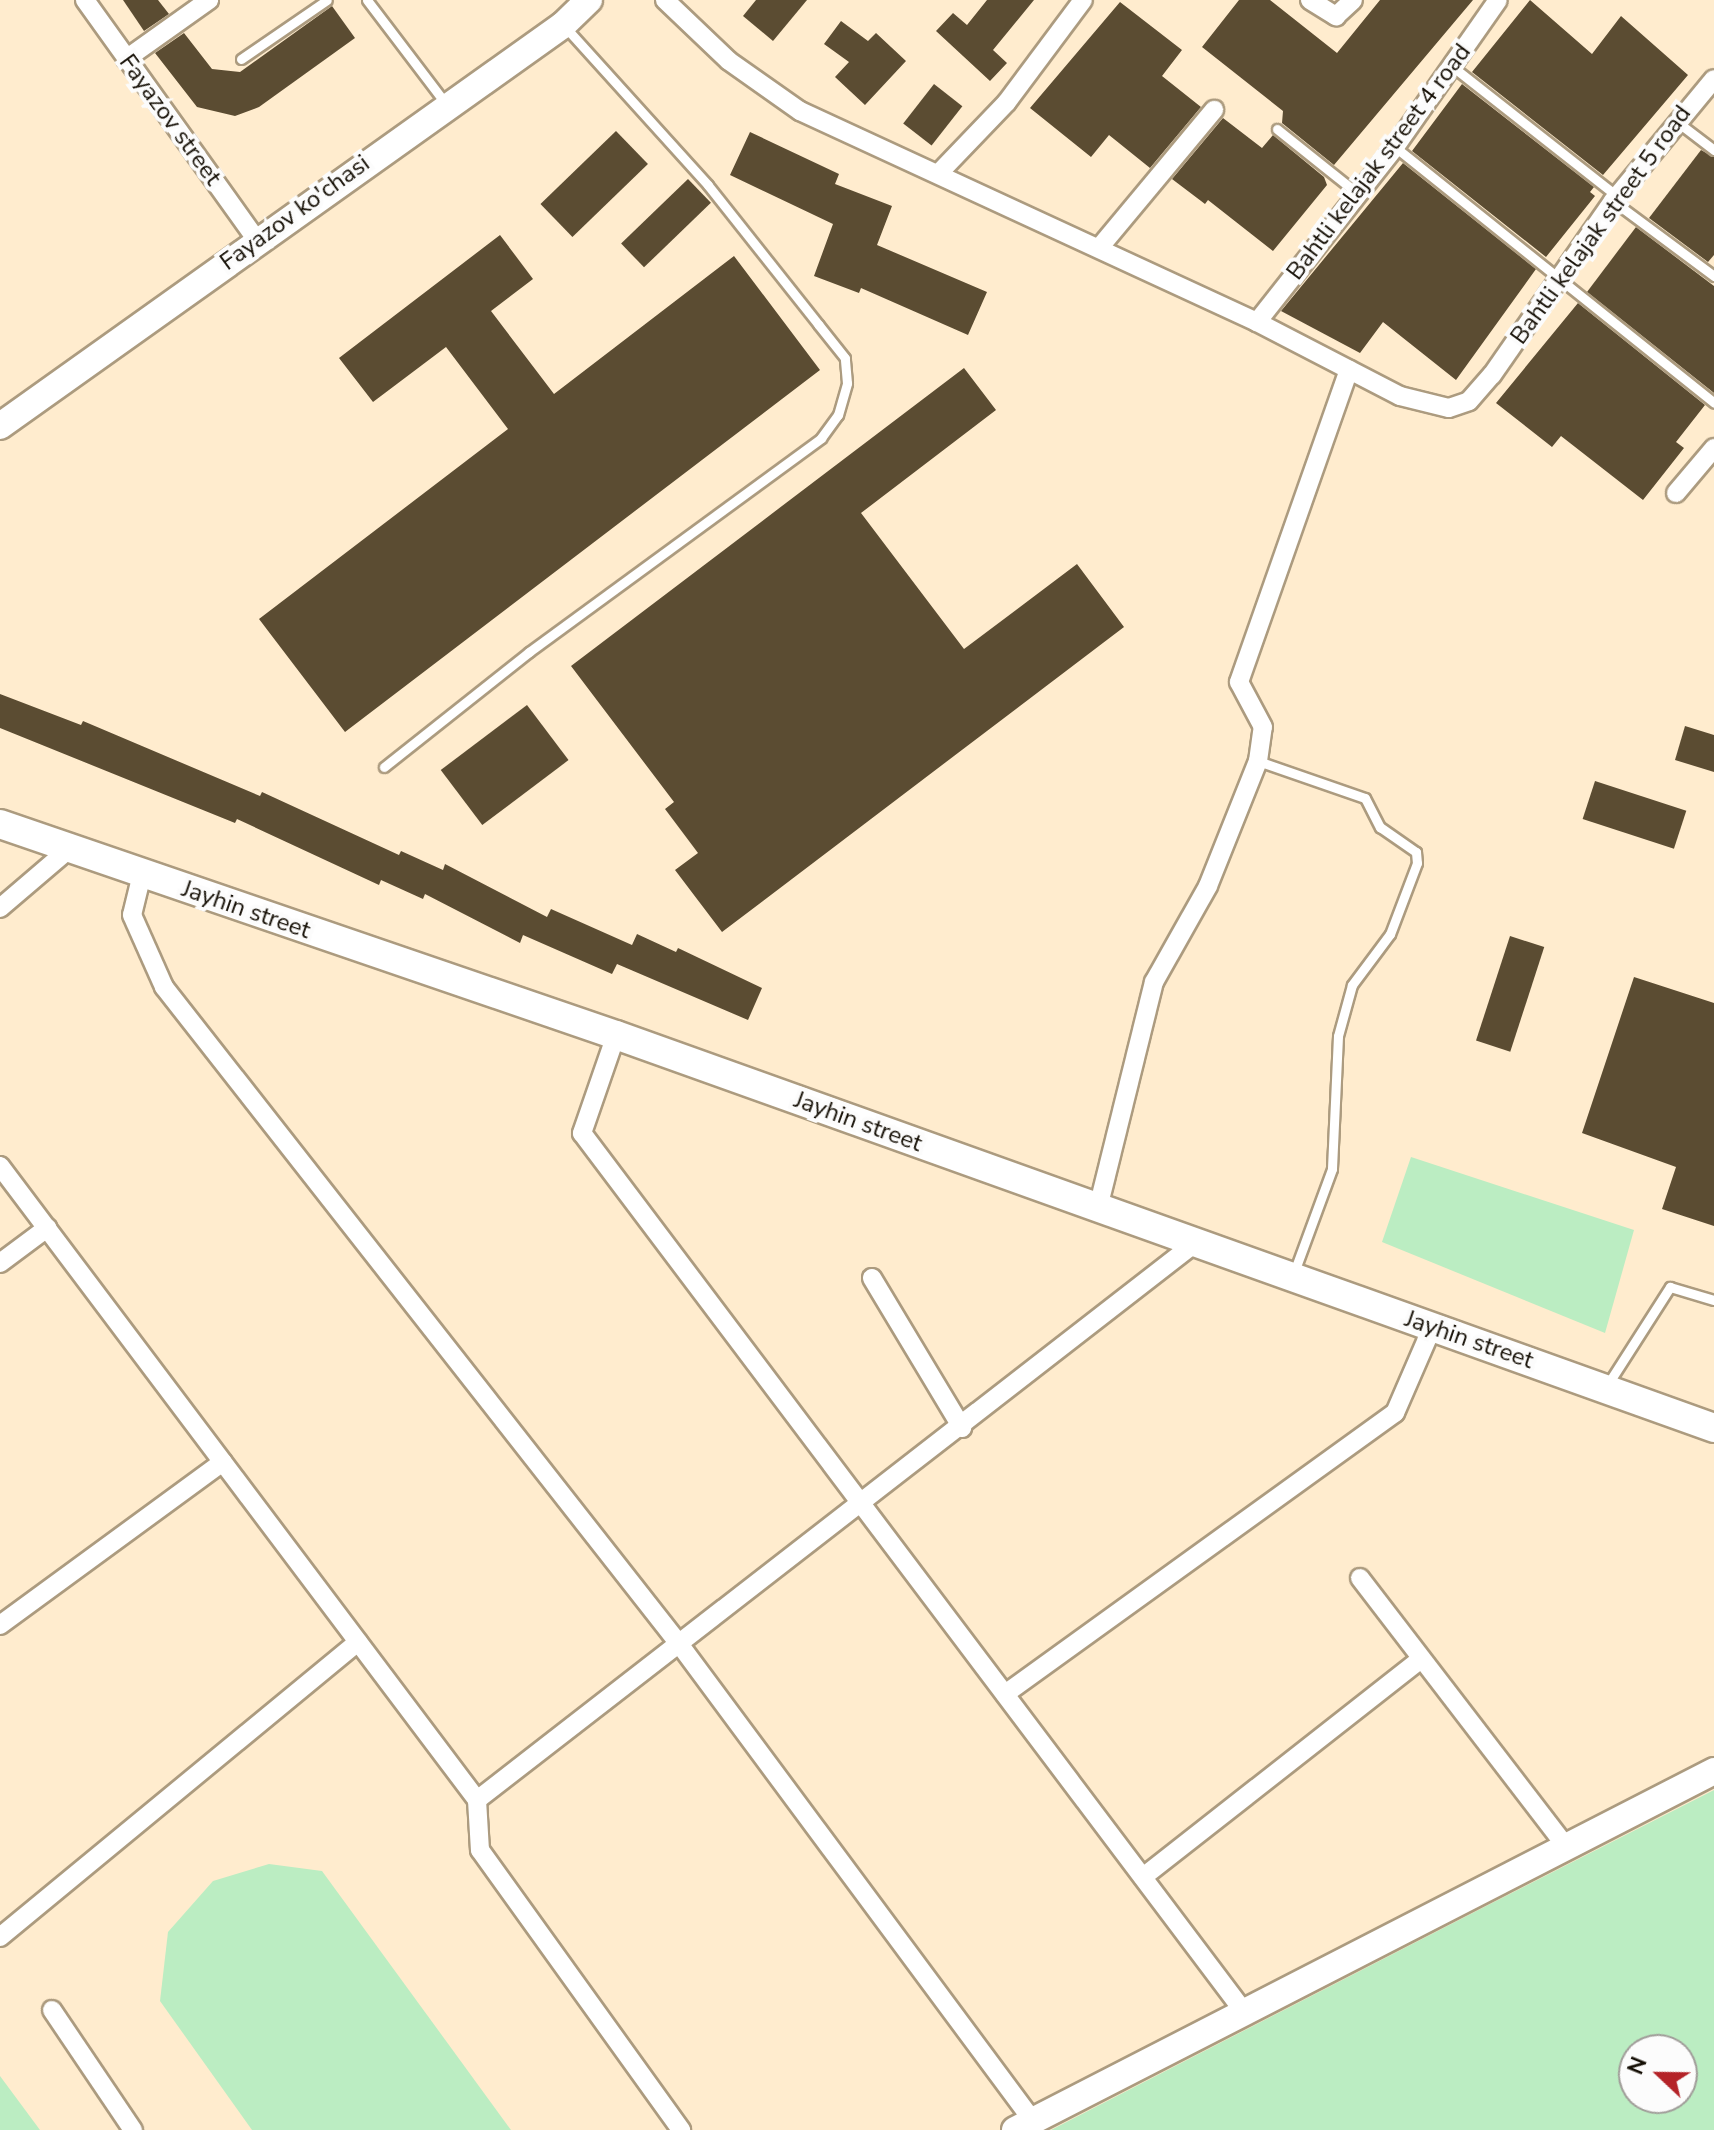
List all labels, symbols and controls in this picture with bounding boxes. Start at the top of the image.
street label: Bahtli kelajak street 4 road [1281,38,1477,286]
street label: Fayazov street [113,49,227,191]
street label: Bahtli kelajak street 5 road [1505,100,1697,350]
street label: Fayazov ko'chasi [215,149,375,277]
street label: Jayhin street [178,875,314,945]
street label: Jayhin street [790,1086,926,1158]
street label: Jayhin street [1401,1305,1537,1375]
north arrow [1618,2034,1698,2114]
text: N [1621,2053,1655,2079]

